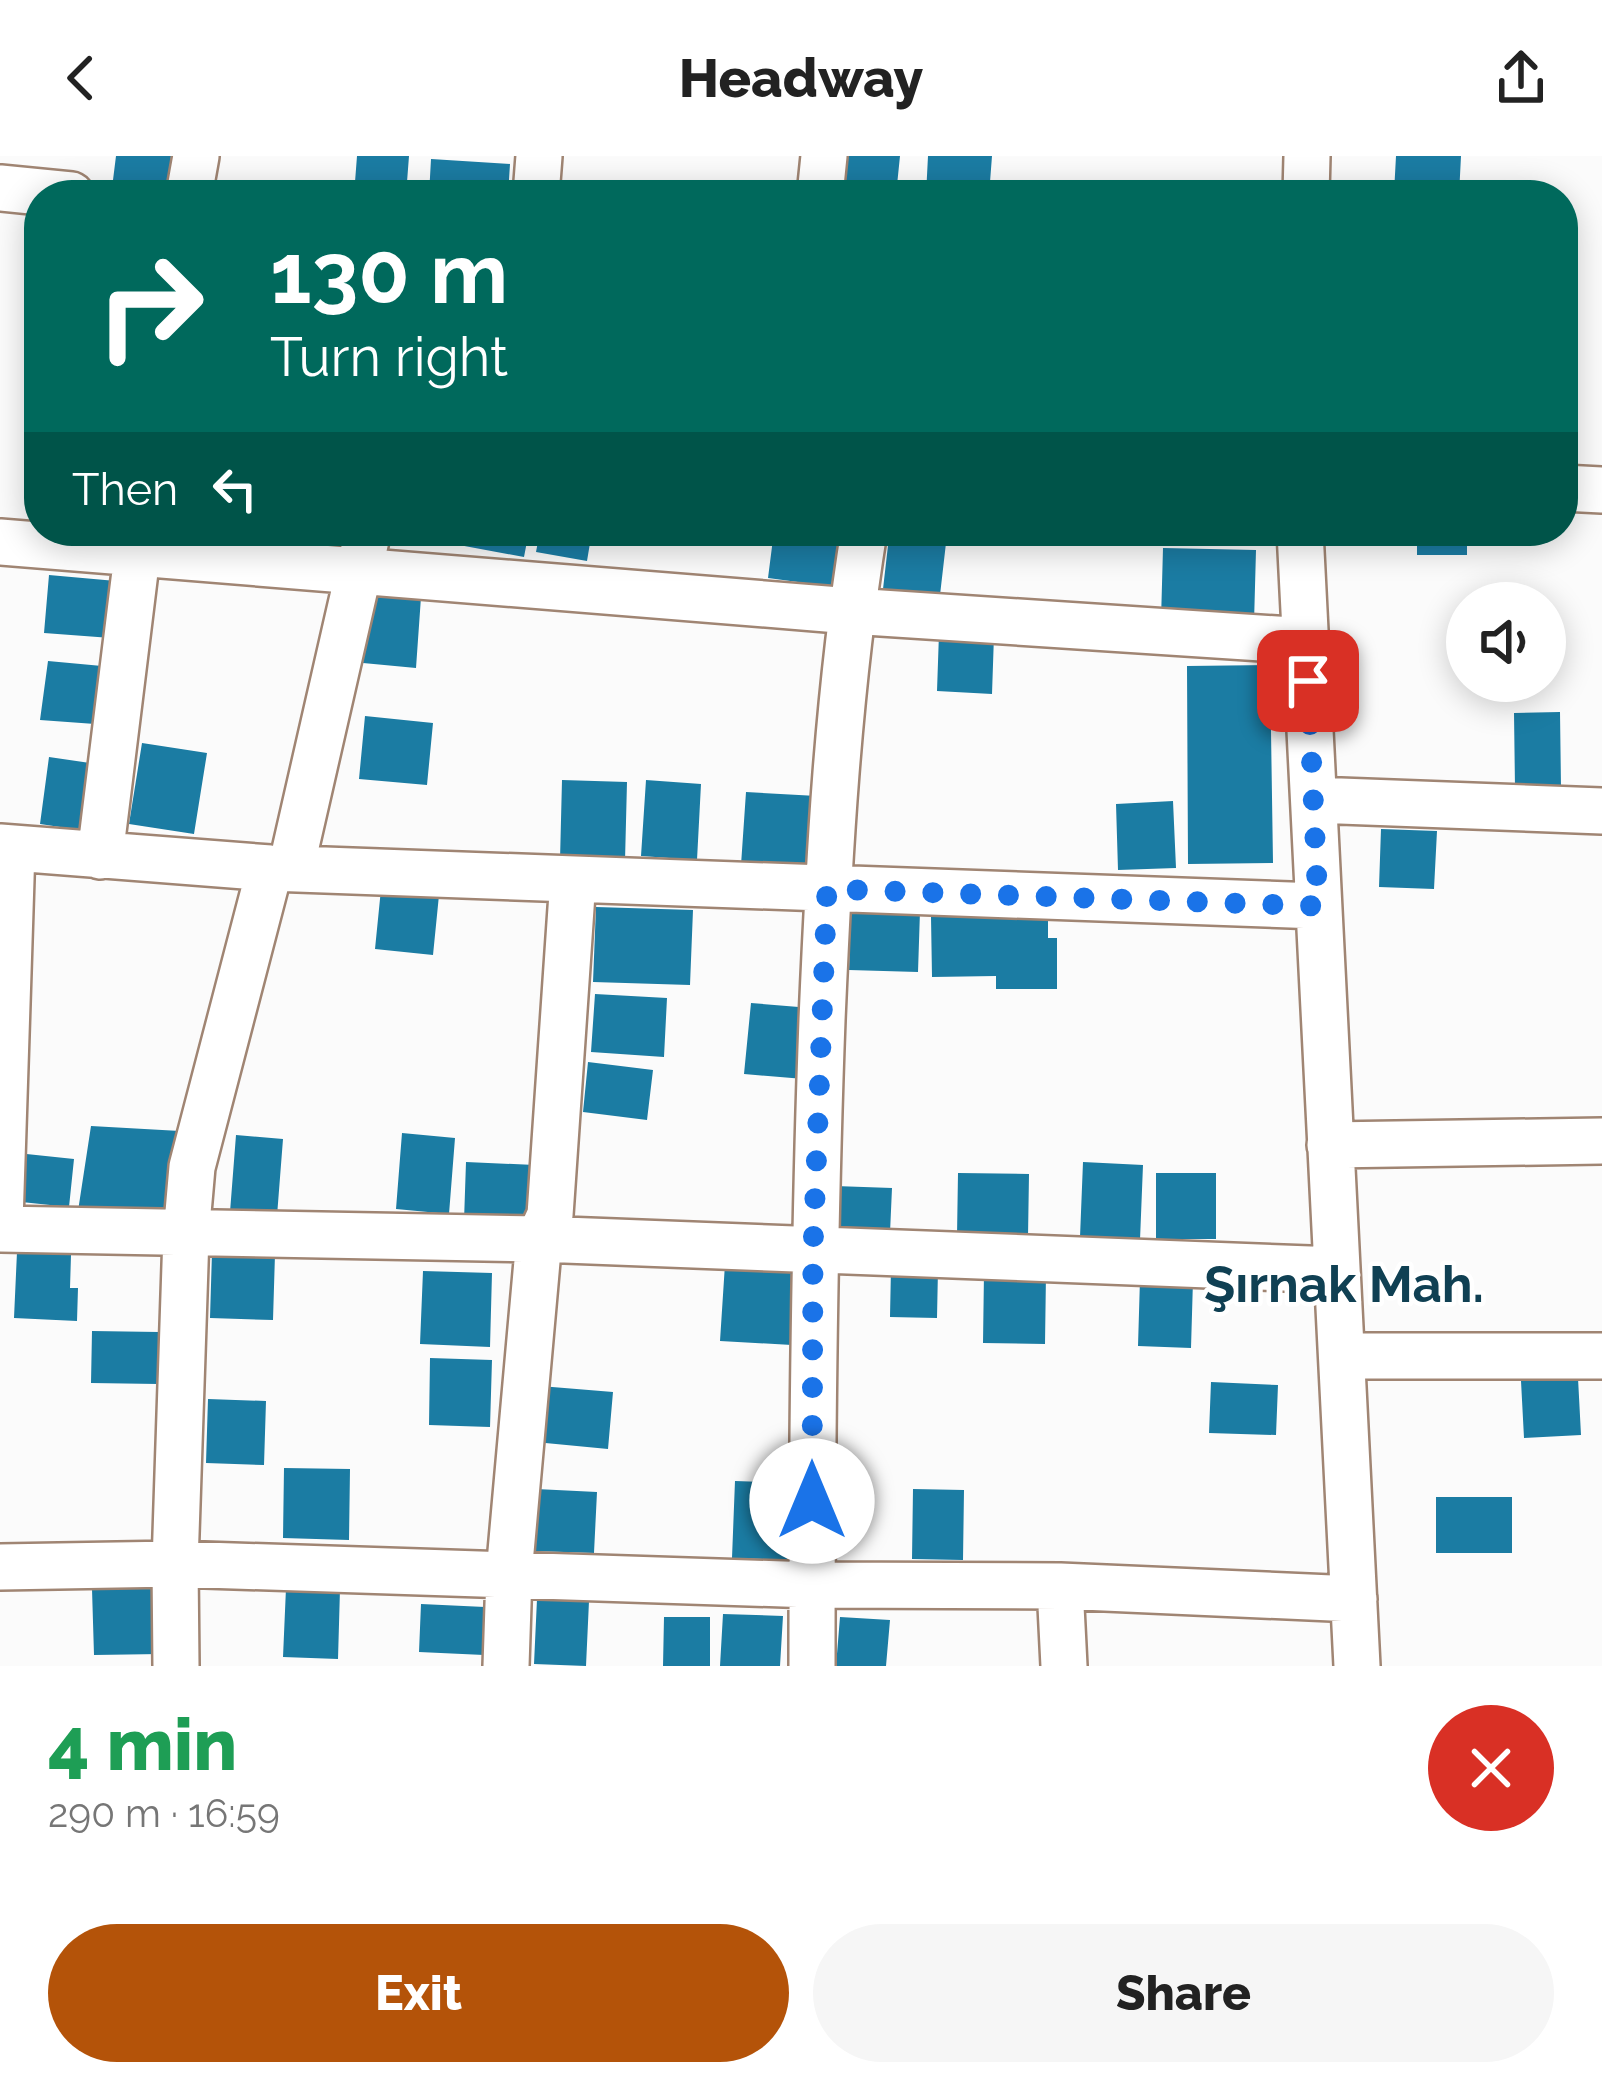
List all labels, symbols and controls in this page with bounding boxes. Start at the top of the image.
icon: back [48,45,114,111]
icon: share [1488,45,1554,111]
text: Headway [679,46,923,110]
text: 130 m [270,224,508,323]
icon: right [72,228,228,384]
text: Turn right [270,325,508,389]
icon: left [202,456,268,522]
text: Then [72,463,178,516]
map controls [1446,582,1566,702]
button: sound [1446,582,1566,702]
pin [1257,630,1359,732]
icon: arrive [1275,648,1341,714]
district label: Şırnak Mah. [1204,1254,1484,1314]
position arrow [749,1438,875,1564]
text: 4 min [48,1702,237,1787]
button: close [1428,1705,1554,1831]
text: 290 m · 16:59 [48,1790,280,1836]
button: Exit [48,1924,789,2062]
button: Share [813,1924,1554,2062]

